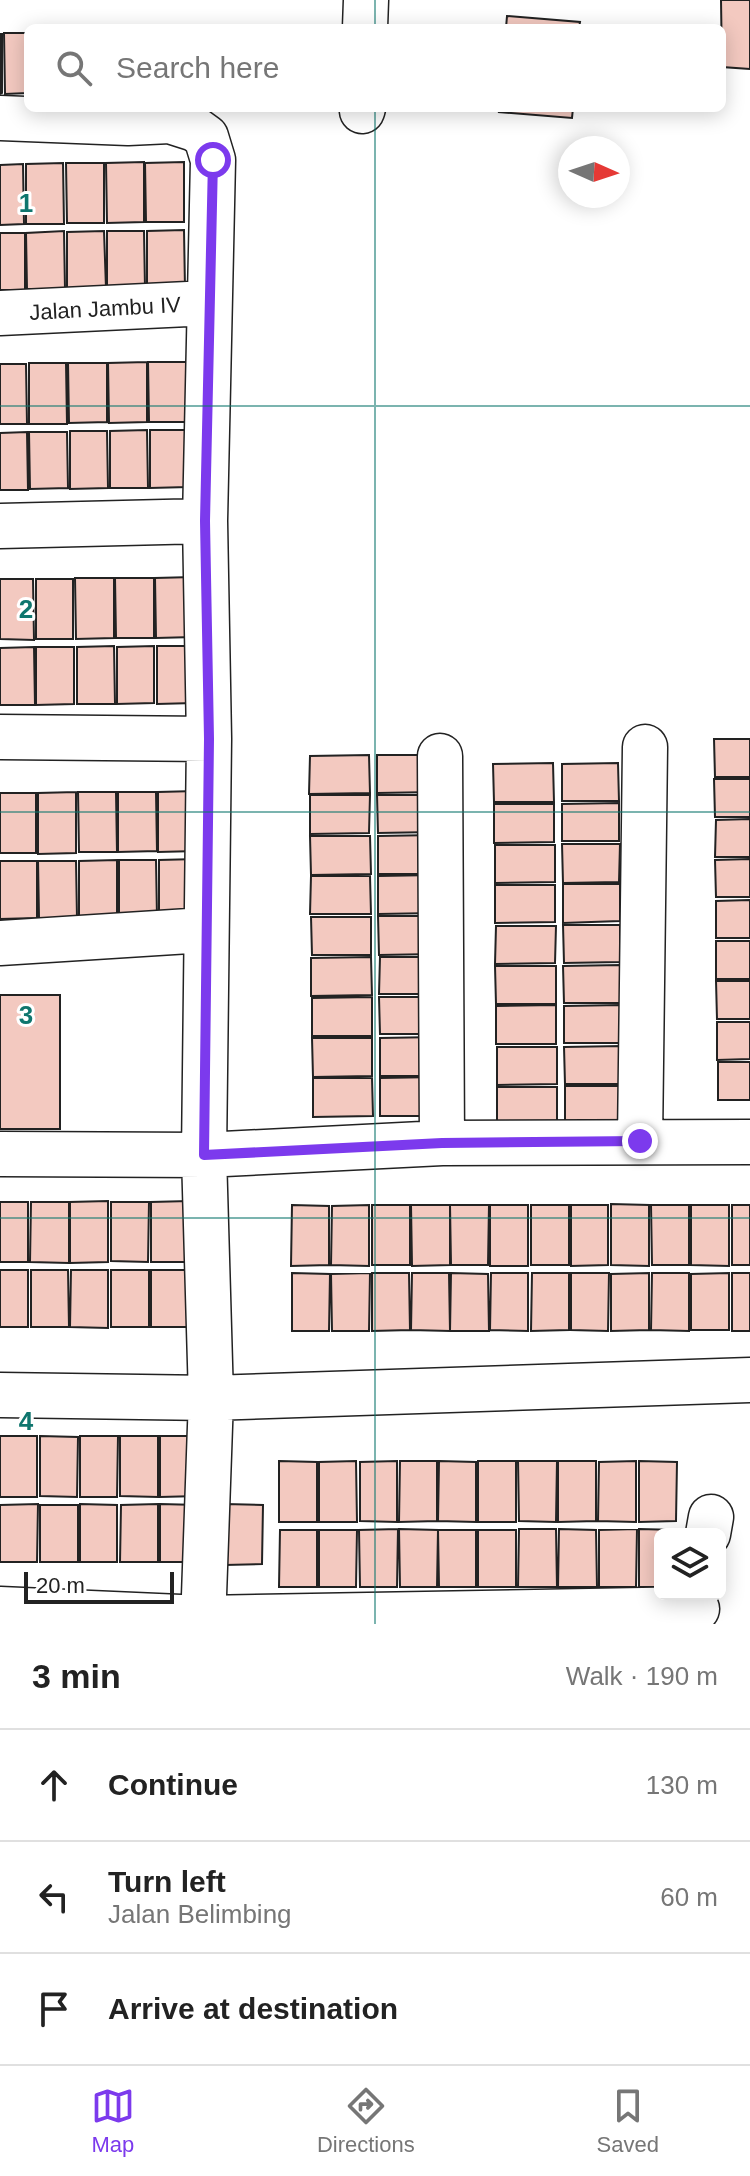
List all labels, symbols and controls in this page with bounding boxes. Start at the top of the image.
search box [24,24,726,112]
icon: search [52,46,96,90]
text: Search here [116,51,279,84]
north arrow [558,136,630,208]
route start [195,142,231,178]
text: 1 [19,188,33,218]
street label: Jalan Jambu IV [29,292,182,325]
text: 2 [19,594,33,624]
text: 3 [19,1000,33,1030]
route end [622,1123,658,1159]
text: 4 [19,1406,34,1436]
map controls [654,1528,726,1600]
button: layers [654,1528,726,1600]
scale bar [24,1568,174,1604]
text: 20 m [36,1573,85,1598]
text: 3 min [32,1657,121,1695]
text: Walk · 190 m [566,1661,718,1691]
icon: ahead [32,1763,76,1807]
text: Continue [108,1768,238,1801]
text: 130 m [646,1770,718,1800]
text: Turn left [108,1865,226,1898]
icon: left [32,1875,76,1919]
text: 60 m [660,1882,718,1912]
text: Jalan Belimbing [108,1899,292,1929]
icon: arrive [32,1987,76,2031]
text: Arrive at destination [108,1992,398,2025]
tab: Map [91,2084,135,2158]
tab: Directions [317,2084,415,2158]
tab: Saved [597,2084,659,2158]

